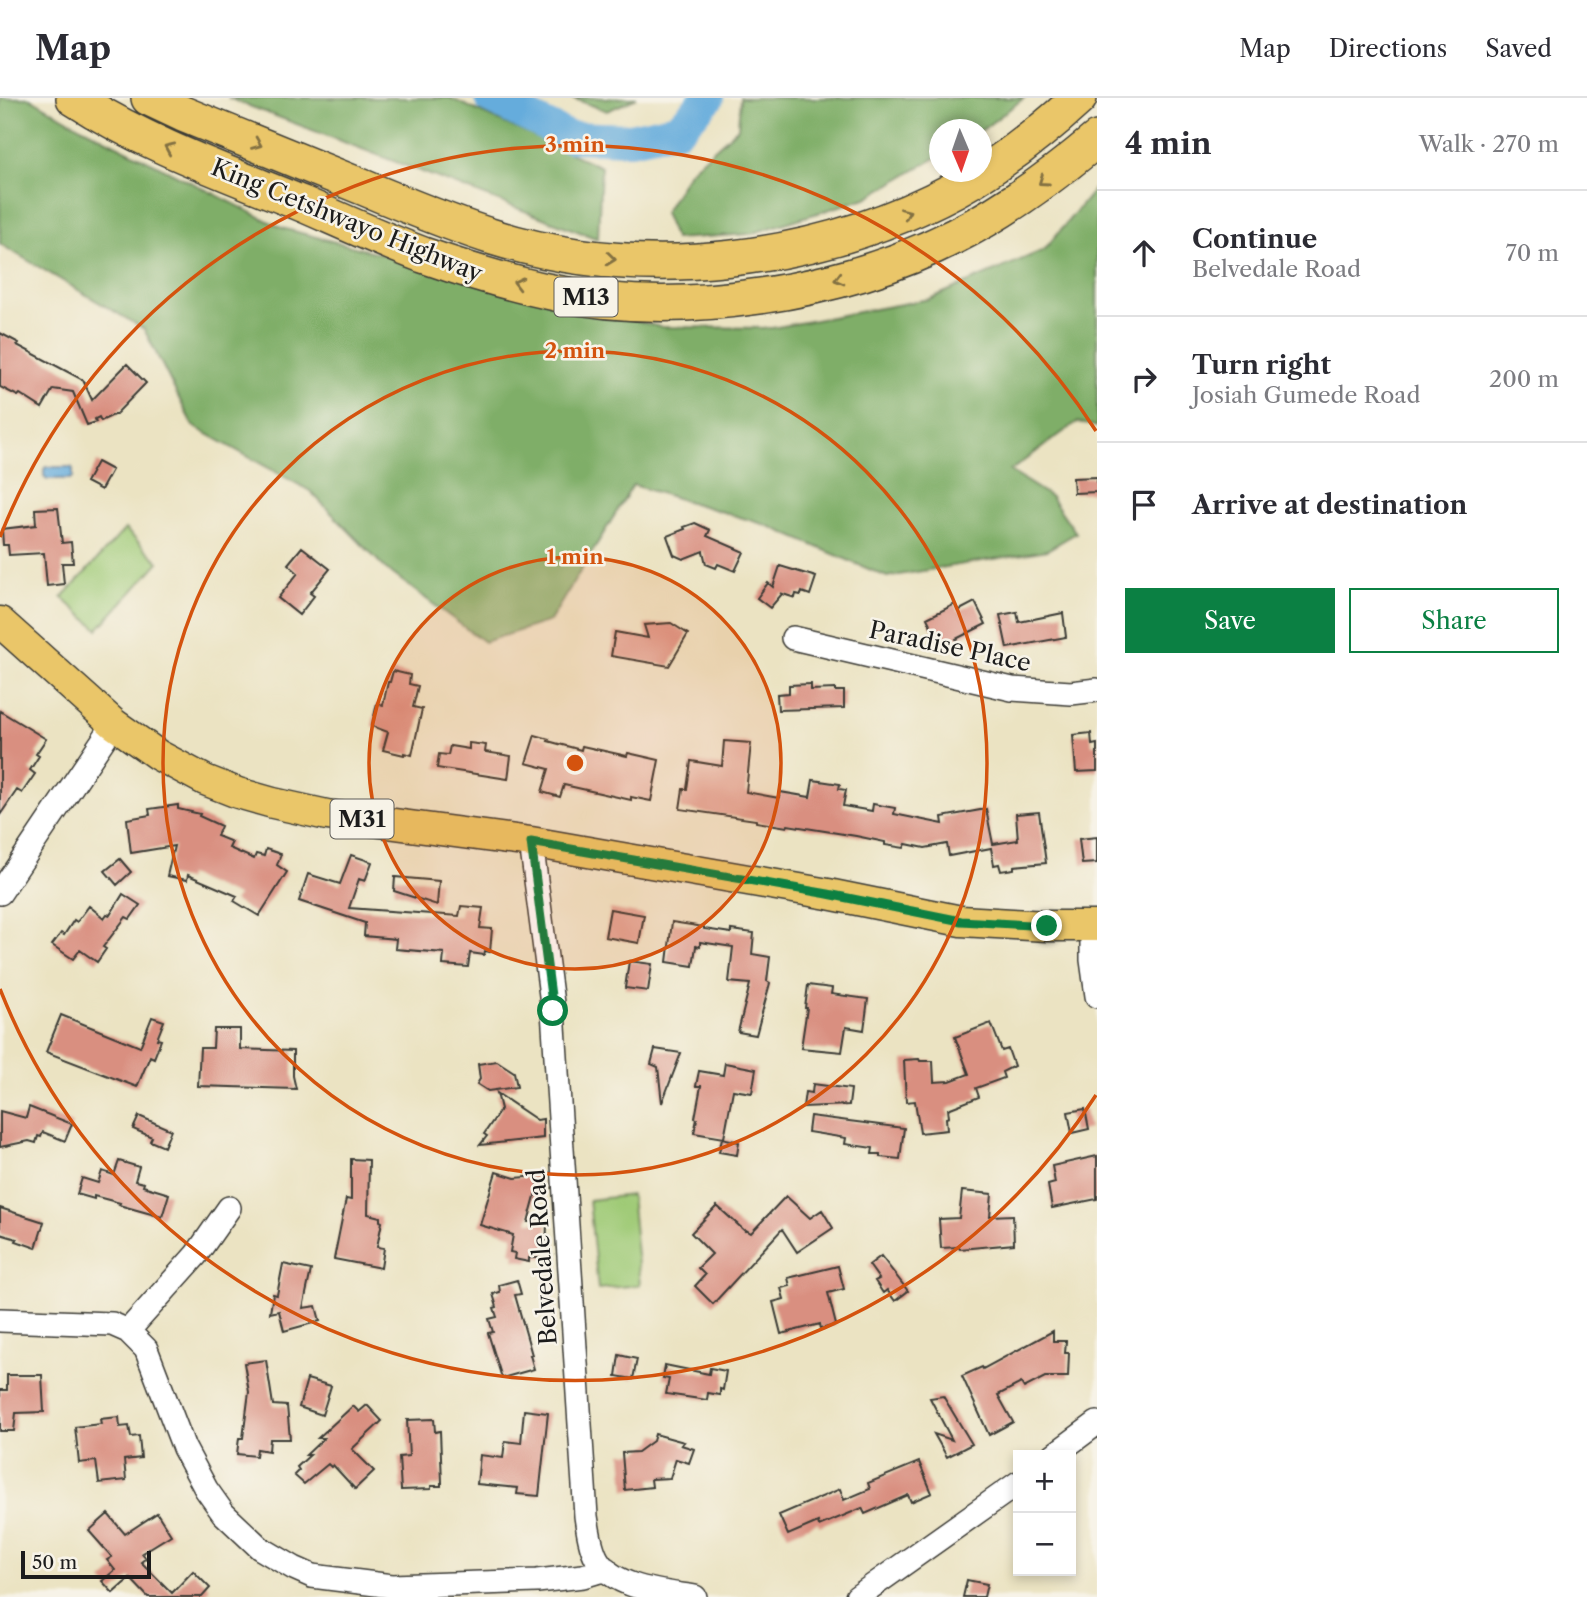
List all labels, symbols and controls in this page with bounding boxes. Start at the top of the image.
text: Map [35,28,111,69]
text: Map [1239,34,1291,63]
text: Directions [1329,34,1447,63]
text: Saved [1485,34,1552,63]
north arrow [929,119,992,182]
text: 4 min [1125,125,1211,162]
text: Walk · 270 m [1419,130,1559,158]
text: 3 min [545,132,606,157]
one-way arrow [250,135,262,149]
one-way arrow [164,142,176,156]
street label: King Cetshwayo Highway [207,152,487,288]
one-way arrow [1038,173,1051,185]
one-way arrow [899,207,911,221]
text: Continue [1192,223,1317,255]
icon: ahead [1125,234,1163,272]
text: 70 m [1506,239,1559,267]
one-way arrow [606,252,617,267]
text: Belvedale Road [1192,255,1361,283]
one-way arrow [834,270,846,285]
one-way arrow [512,277,524,292]
road number: M13 [554,278,618,316]
text: 2 min [545,338,606,363]
text: Turn right [1192,349,1331,381]
icon: right [1125,360,1163,398]
text: 200 m [1489,365,1559,393]
text: Josiah Gumede Road [1192,381,1421,409]
icon: arrive [1125,486,1163,524]
text: Arrive at destination [1192,489,1467,521]
text: 1 min [546,544,604,569]
button: Save [1125,588,1335,653]
button: Share [1349,588,1559,653]
street label: Paradise Place [866,615,1034,677]
centre of rings [563,751,587,775]
road number: M31 [330,800,394,838]
route end [1031,910,1062,941]
route start [537,995,568,1026]
street label: Belvedale Road [521,1168,563,1346]
map controls [1013,1450,1076,1576]
button: + [1013,1450,1076,1513]
button: − [1013,1513,1076,1576]
scale bar [21,1548,150,1580]
text: 50 m [32,1551,77,1574]

